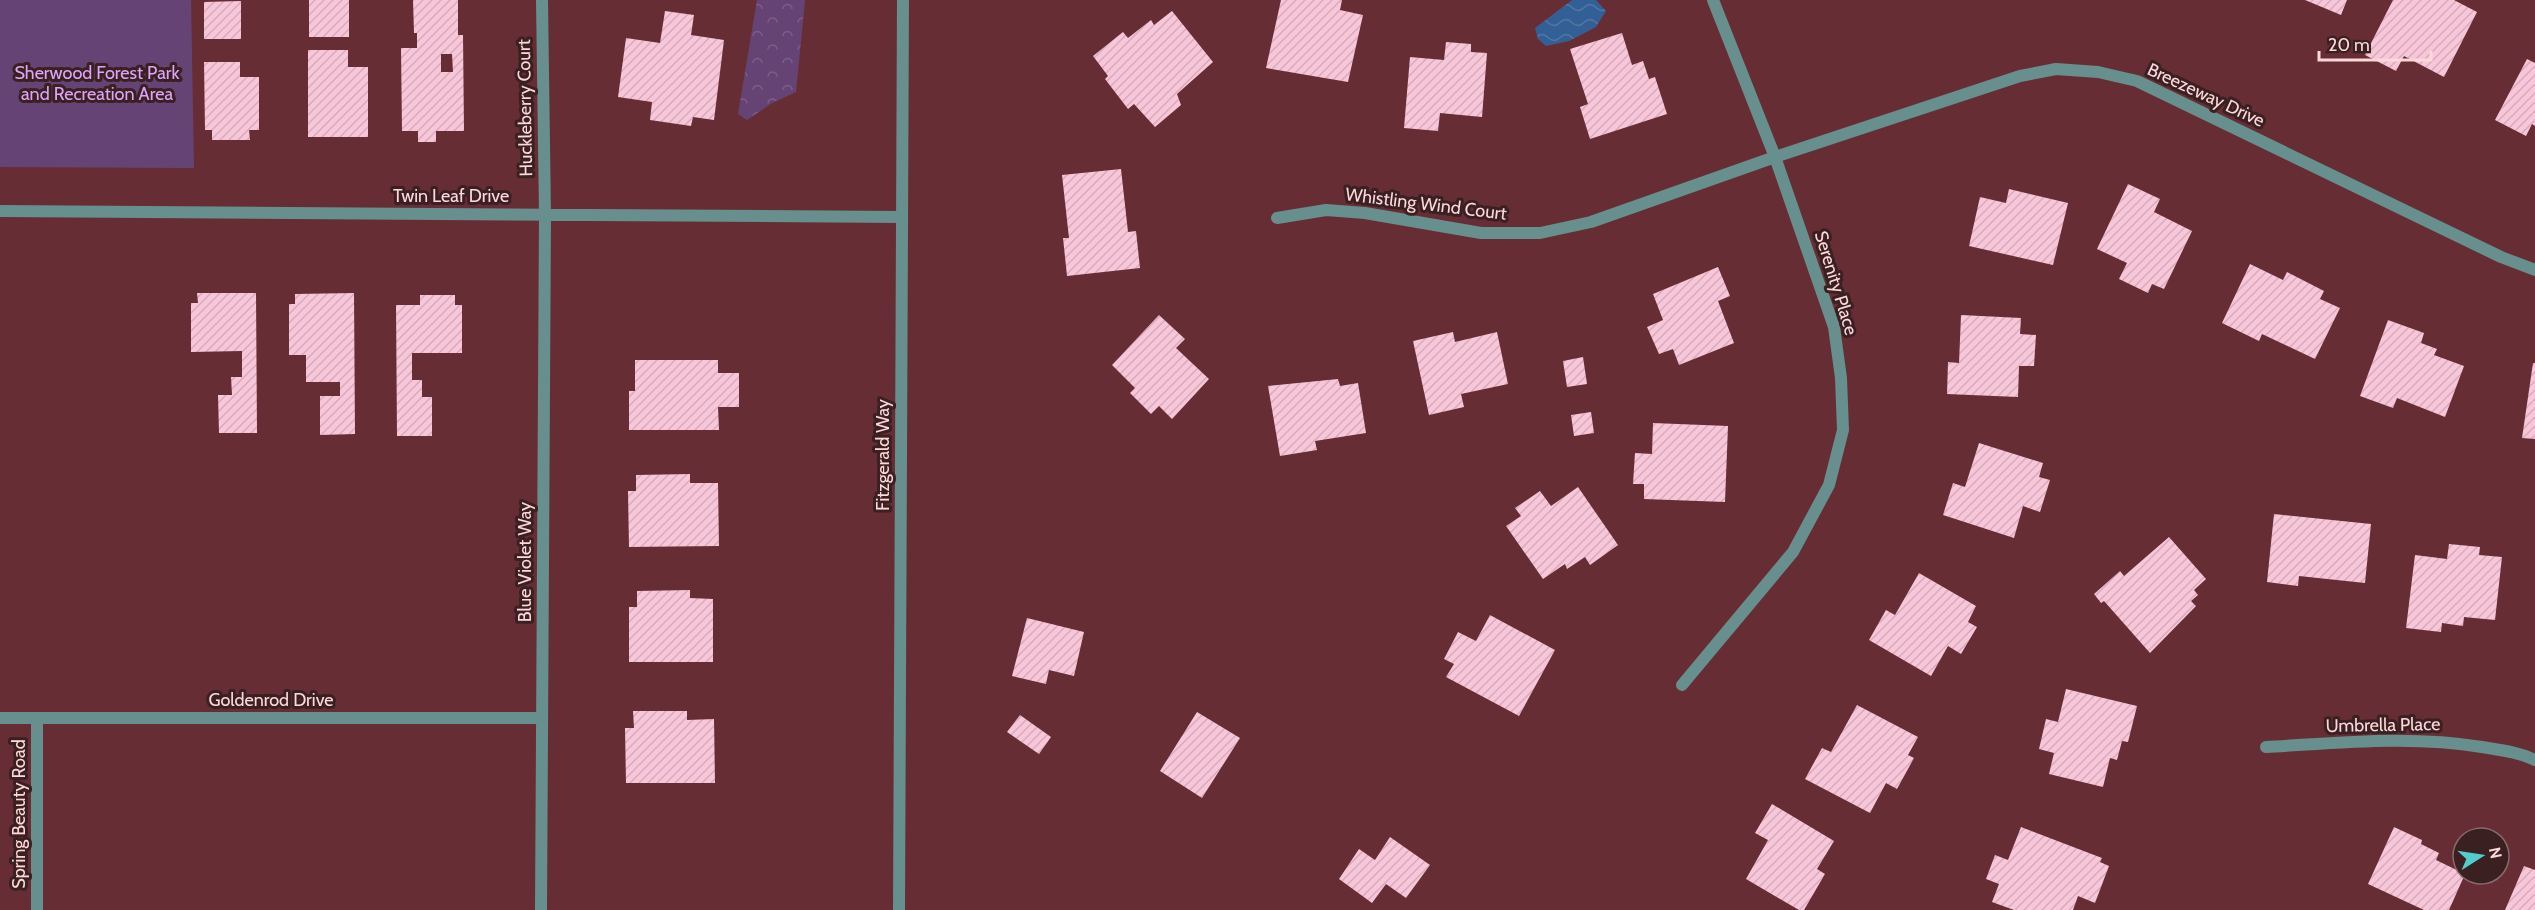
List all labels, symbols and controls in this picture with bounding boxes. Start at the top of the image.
scale bar [2319,24,2432,62]
text: 20 m [2328,34,2370,56]
street label: Huckleberry Court [513,39,537,177]
street label: Breezeway Drive [2144,58,2268,132]
park label: Sherwood Forest Park and Recreation Area [14,62,180,105]
street label: Whistling Wind Court [1344,183,1508,225]
street label: Twin Leaf Drive [393,185,509,207]
street label: Serenity Place [1810,228,1862,338]
street label: Fitzgerald Way [872,399,894,511]
street label: Blue Violet Way [514,502,536,622]
street label: Goldenrod Drive [208,689,334,711]
street label: Umbrella Place [2325,713,2441,737]
street label: Spring Beauty Road [8,739,30,889]
north arrow [2451,826,2511,886]
text: N [2485,845,2506,860]

